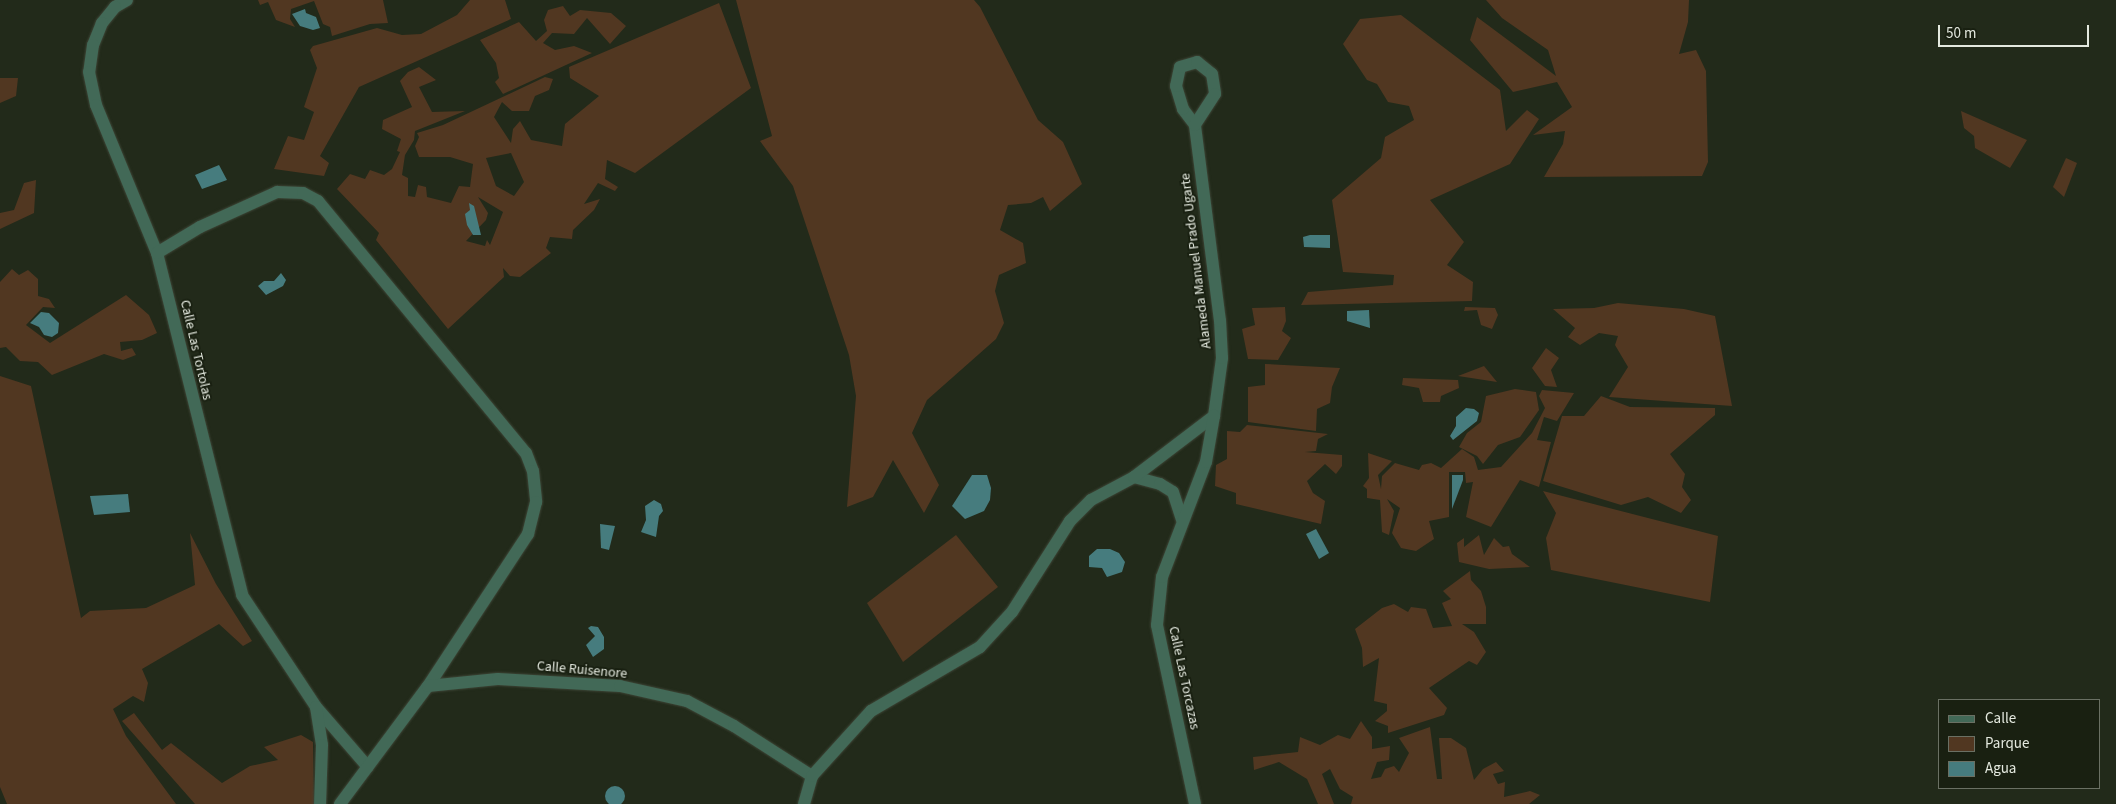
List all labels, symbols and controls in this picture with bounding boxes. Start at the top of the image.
scale bar [1941,15,2092,47]
text: 50 m [1946,23,1976,44]
street label: Alameda Manuel Prado Ugarte [1177,172,1215,350]
street label: Calle Las Tortolas [176,298,216,402]
street label: Calle Las Torcazas [1165,625,1203,731]
street label: Calle Ruisenore [536,658,628,682]
legend [1938,699,2101,789]
text: Calle [1985,708,2016,729]
text: Parque [1985,733,2029,754]
text: Agua [1985,758,2016,779]

